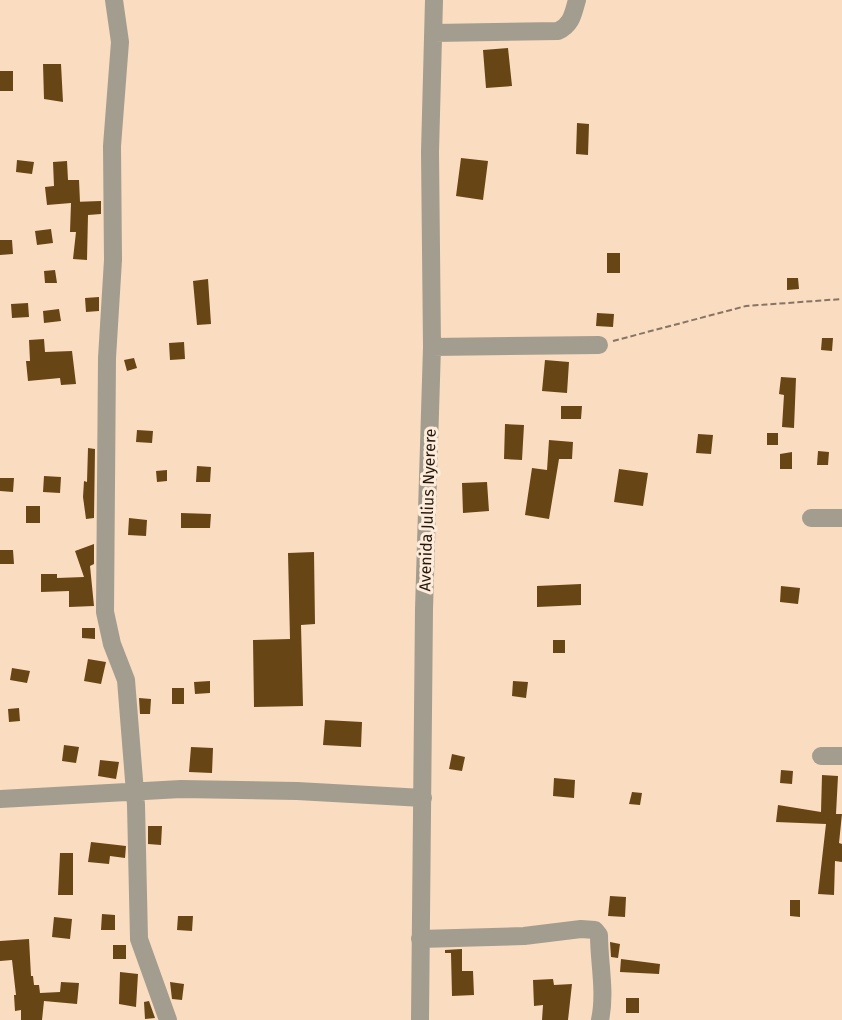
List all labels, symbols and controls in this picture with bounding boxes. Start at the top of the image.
street label: Avenida Julius Nyerere [415,428,440,592]

